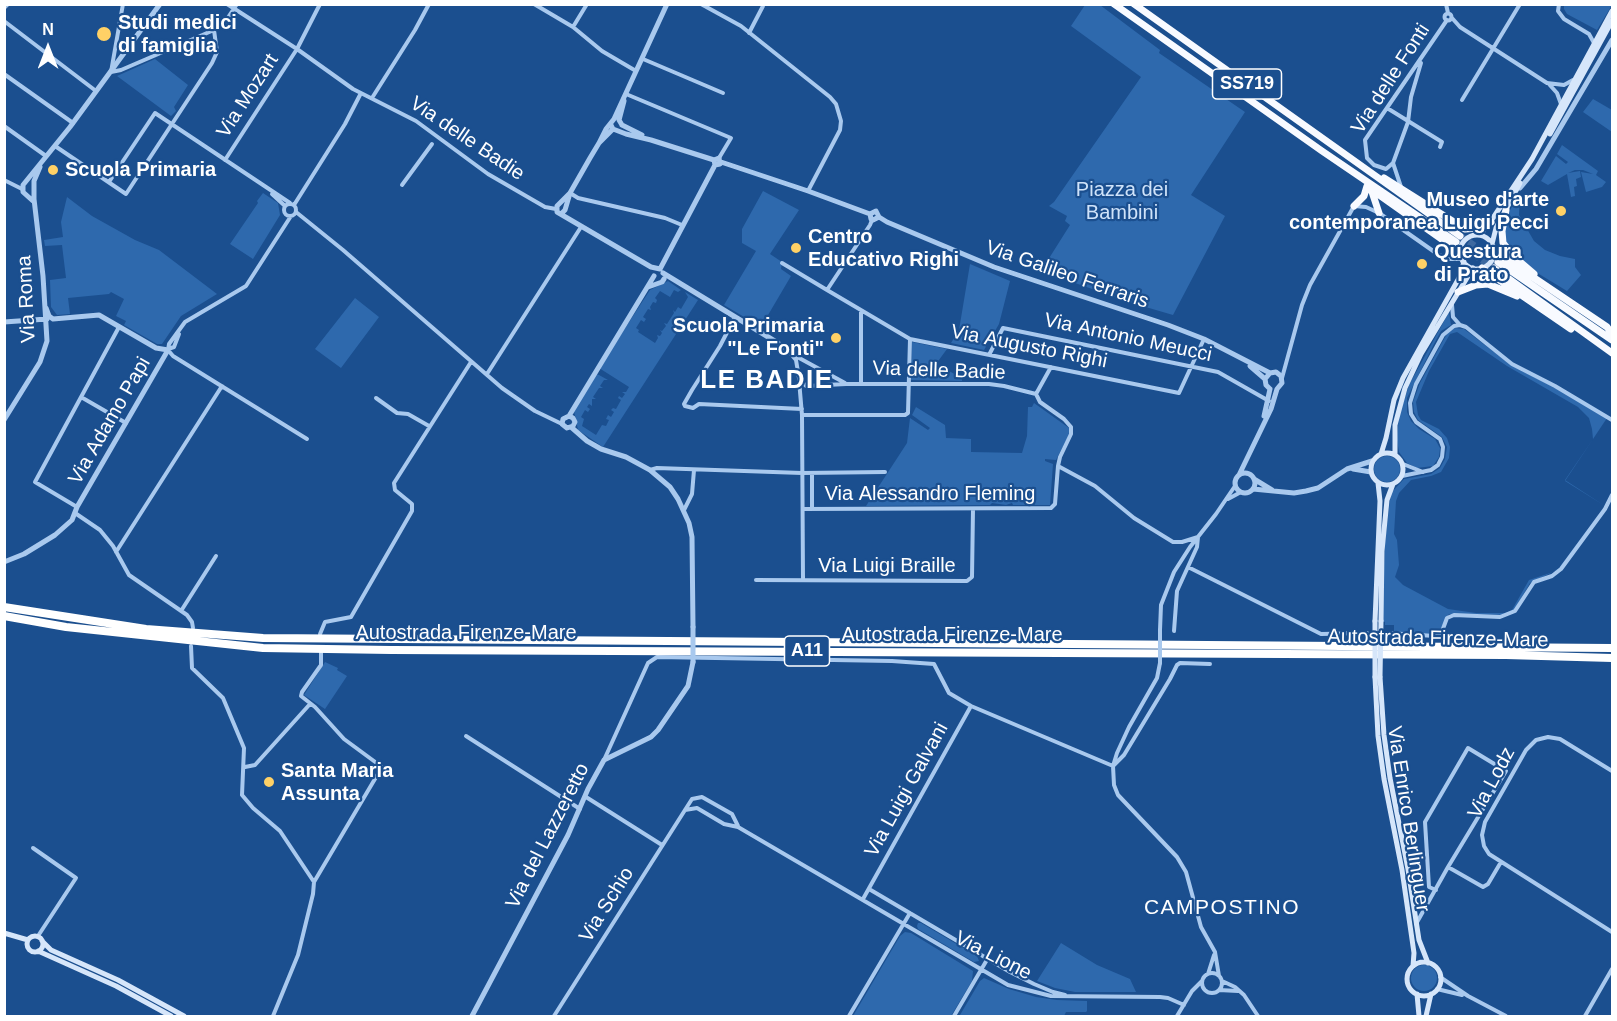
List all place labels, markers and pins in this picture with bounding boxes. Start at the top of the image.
place label: Studi medici di famiglia [118,11,237,58]
marker: Studi medici di famiglia [95,25,113,43]
place label: Scuola Primaria [65,158,216,182]
marker: Scuola Primaria [46,163,60,177]
place label: Museo d'arte contemporanea Luigi Pecci [1289,188,1549,235]
marker: Museo d'arte contemporanea Luigi Pecci [1554,204,1568,218]
place label: Centro Educativo Righi [808,225,959,272]
place label: Questura di Prato [1434,240,1522,287]
marker: Centro Educativo Righi [789,241,803,255]
marker: Questura di Prato [1415,257,1429,271]
place label: Scuola Primaria "Le Fonti" [673,314,824,361]
marker: Scuola Primaria "Le Fonti" [829,331,843,345]
place label: Santa Maria Assunta [281,759,393,806]
marker: Santa Maria Assunta [262,775,276,789]

